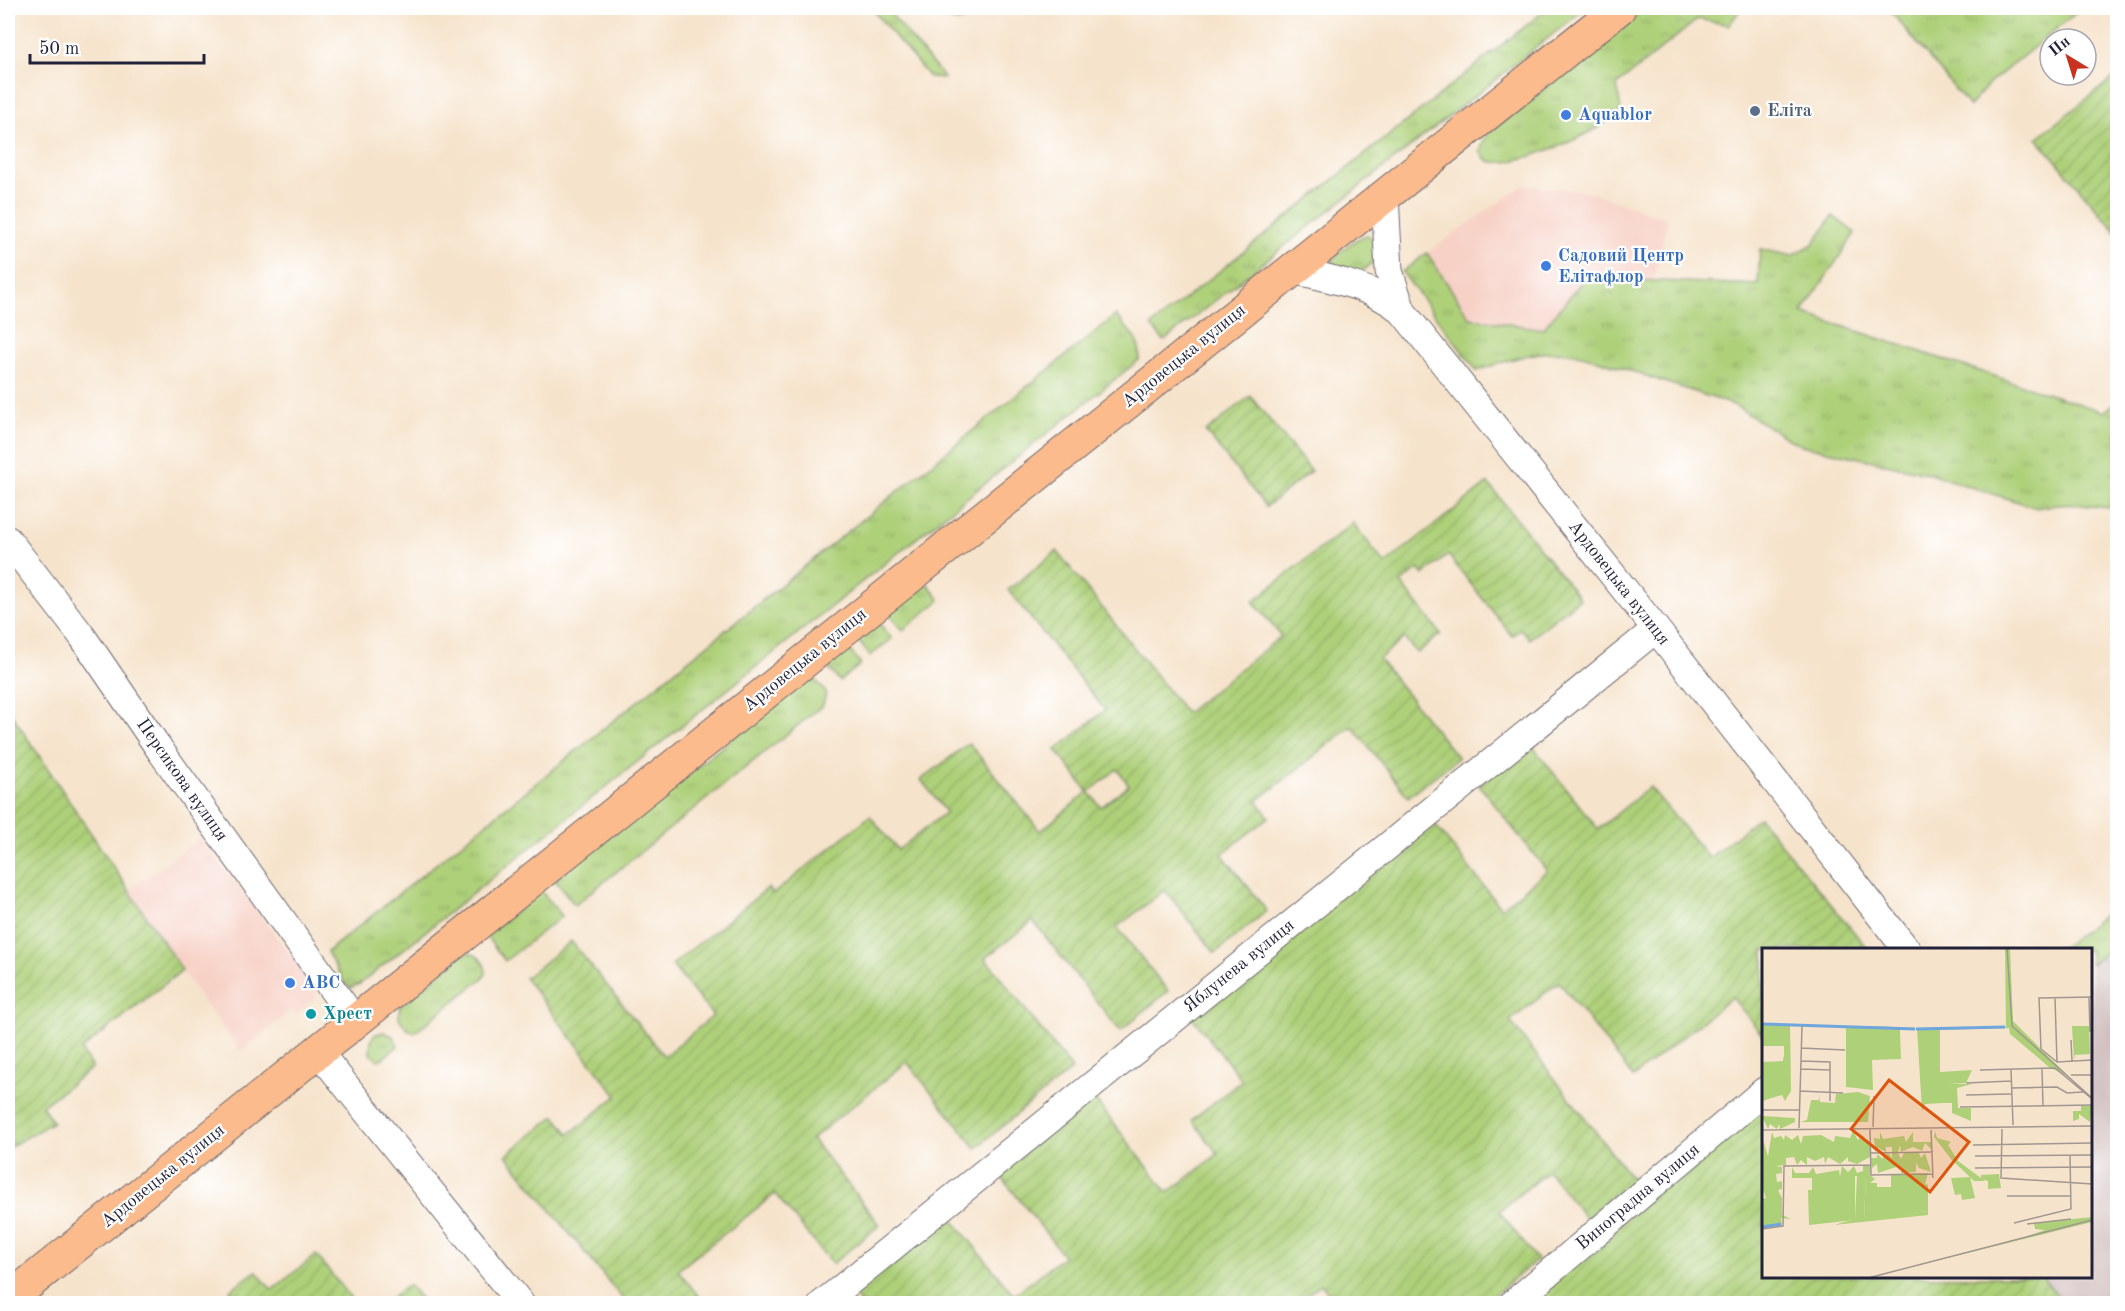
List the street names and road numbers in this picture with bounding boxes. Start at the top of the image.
street label: Ардовецька вулиця [1119,301,1249,411]
street label: Ардовецька вулиця [1565,517,1673,649]
street label: Ардовецька вулиця [740,605,870,715]
street label: Персикова вулиця [133,715,231,845]
street label: Яблунева вулиця [1180,916,1298,1016]
street label: Ардовецька вулиця [98,1121,228,1231]
street label: Виноградна вулиця [1573,1140,1703,1254]

